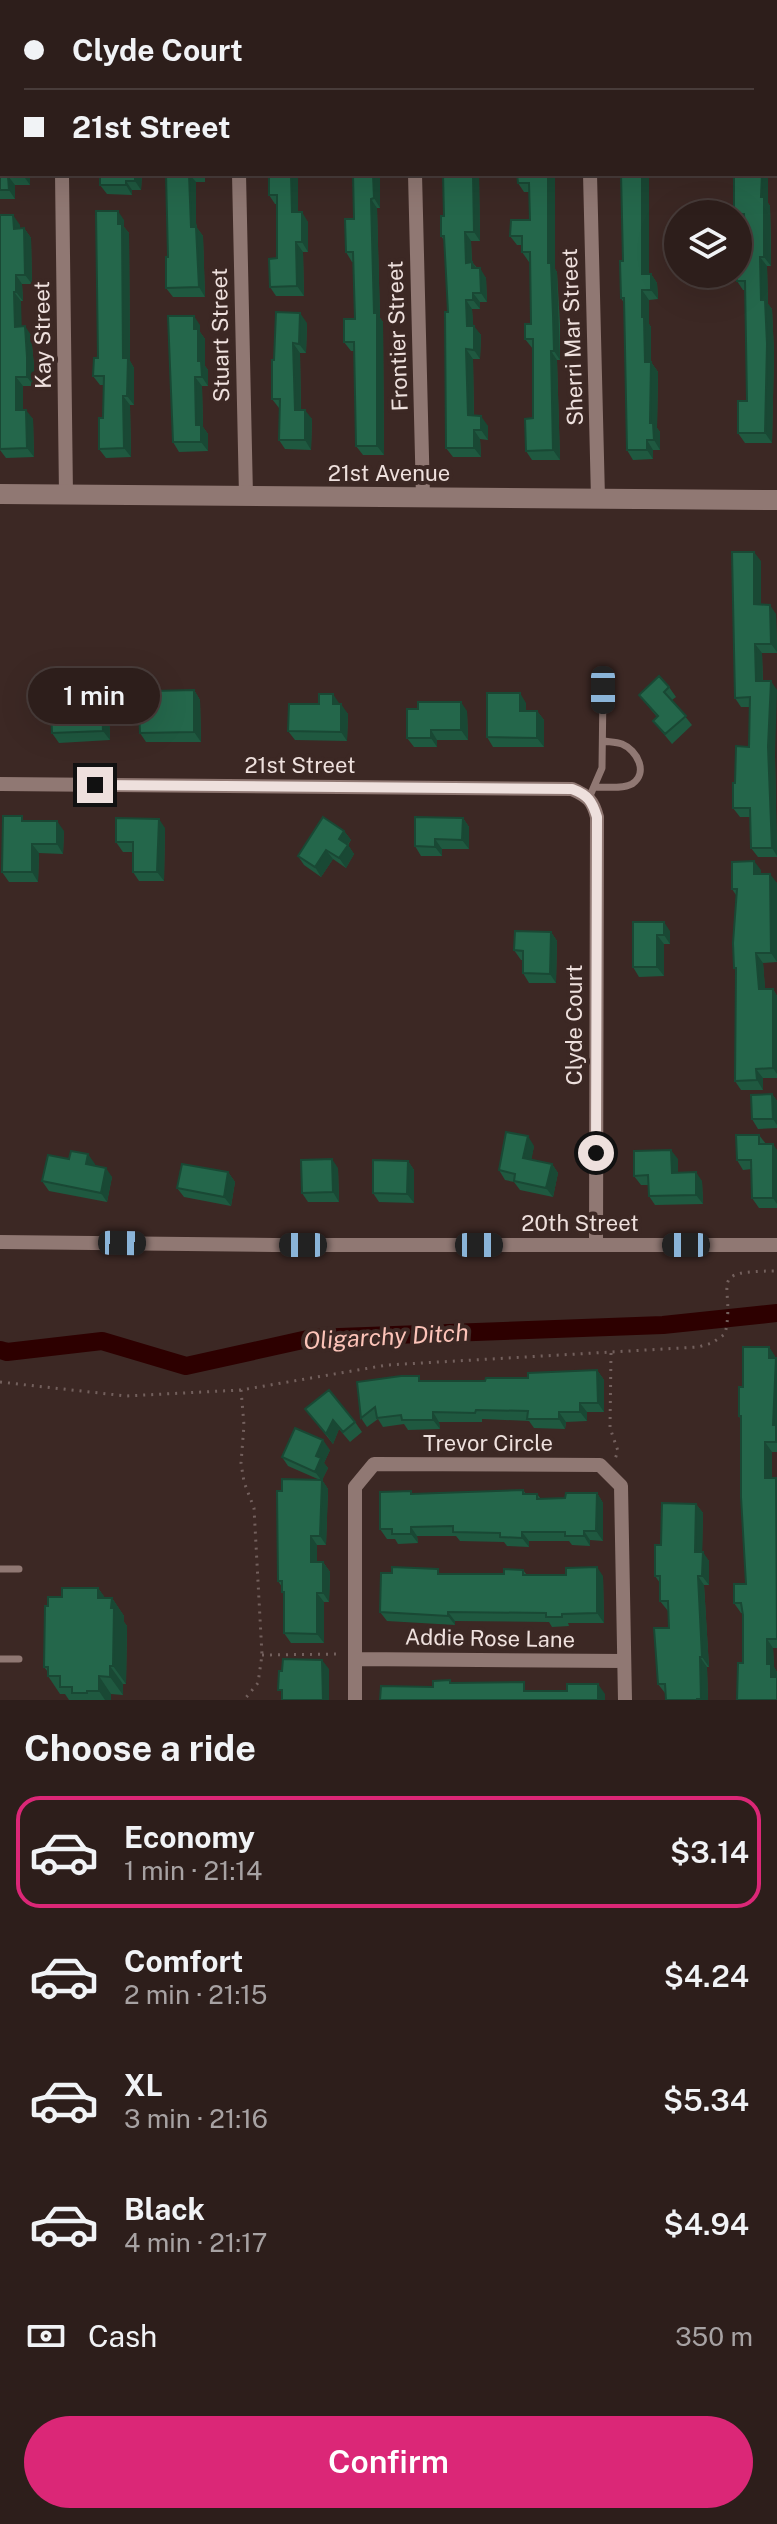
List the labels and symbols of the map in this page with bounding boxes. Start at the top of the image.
street label: Sherri Mar Street [556,248,588,426]
street label: Frontier Street [381,260,413,412]
street label: Stuart Street [206,268,234,402]
street label: Kay Street [28,281,56,389]
street label: 21st Avenue [328,460,450,486]
car [591,666,615,714]
callout: 1 min [29,669,161,725]
street label: 21st Street [244,752,356,778]
route end [77,767,113,803]
street label: Clyde Court [561,965,587,1085]
route start [578,1135,614,1171]
street label: 20th Street [521,1210,639,1236]
car [98,1231,146,1255]
car [279,1233,327,1257]
car [455,1233,503,1257]
car [662,1233,710,1257]
water label: Oligarchy Ditch [303,1318,469,1354]
street label: Trevor Circle [423,1430,553,1456]
street label: Addie Rose Lane [405,1624,575,1652]

